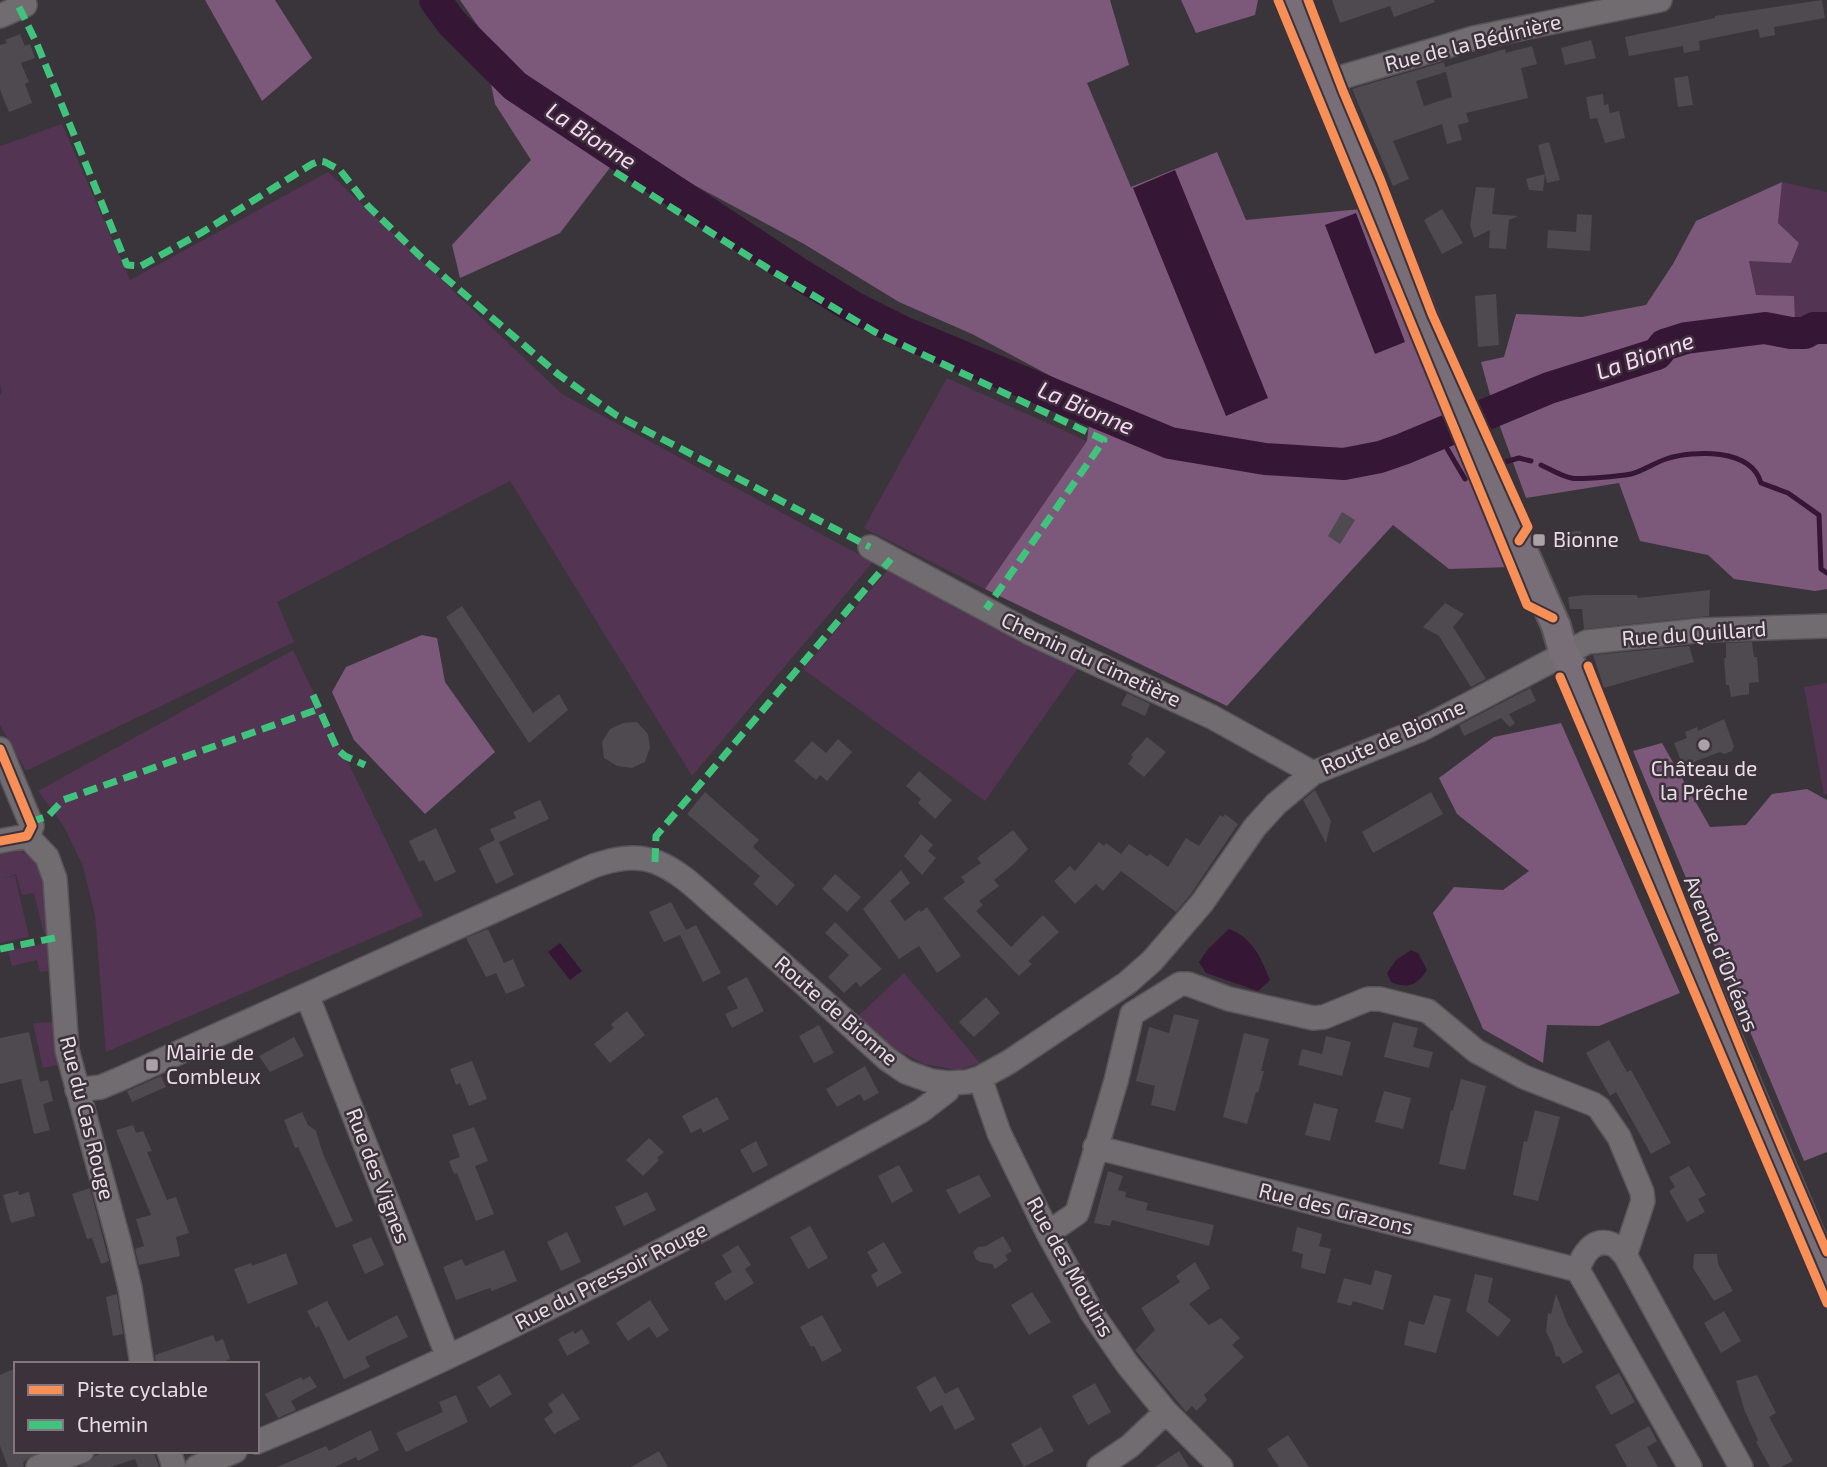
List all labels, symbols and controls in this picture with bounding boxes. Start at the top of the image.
street label: Rue de la Bédinière [1382,8,1563,76]
water label: La Bionne [541,96,642,175]
water label: La Bionne [1592,325,1697,385]
water label: La Bionne [1034,374,1139,440]
place label: Bionne [1553,526,1619,551]
marker: Bionne [1531,532,1547,548]
street label: Chemin du Cimetière [998,606,1185,711]
street label: Rue du Quillard [1621,615,1767,651]
street label: Route de Bionne [1317,693,1468,778]
marker: Château de la Prêche [1696,737,1712,753]
place label: Château de la Prêche [1651,755,1757,804]
street label: Avenue d'Orléans [1680,872,1765,1035]
street label: Route de Bionne [770,950,904,1070]
street label: Rue du Cas Rouge [56,1033,121,1202]
place label: Mairie de Combleux [166,1039,261,1088]
marker: Mairie de Combleux [144,1057,160,1073]
street label: Rue des Vignes [342,1104,417,1247]
street label: Rue des Grazons [1257,1176,1416,1239]
street label: Rue des Moulins [1023,1192,1120,1341]
street label: Rue du Pressoir Rouge [510,1215,711,1334]
legend [14,1362,259,1453]
text: Piste cyclable [77,1376,208,1401]
text: Chemin [77,1411,148,1436]

